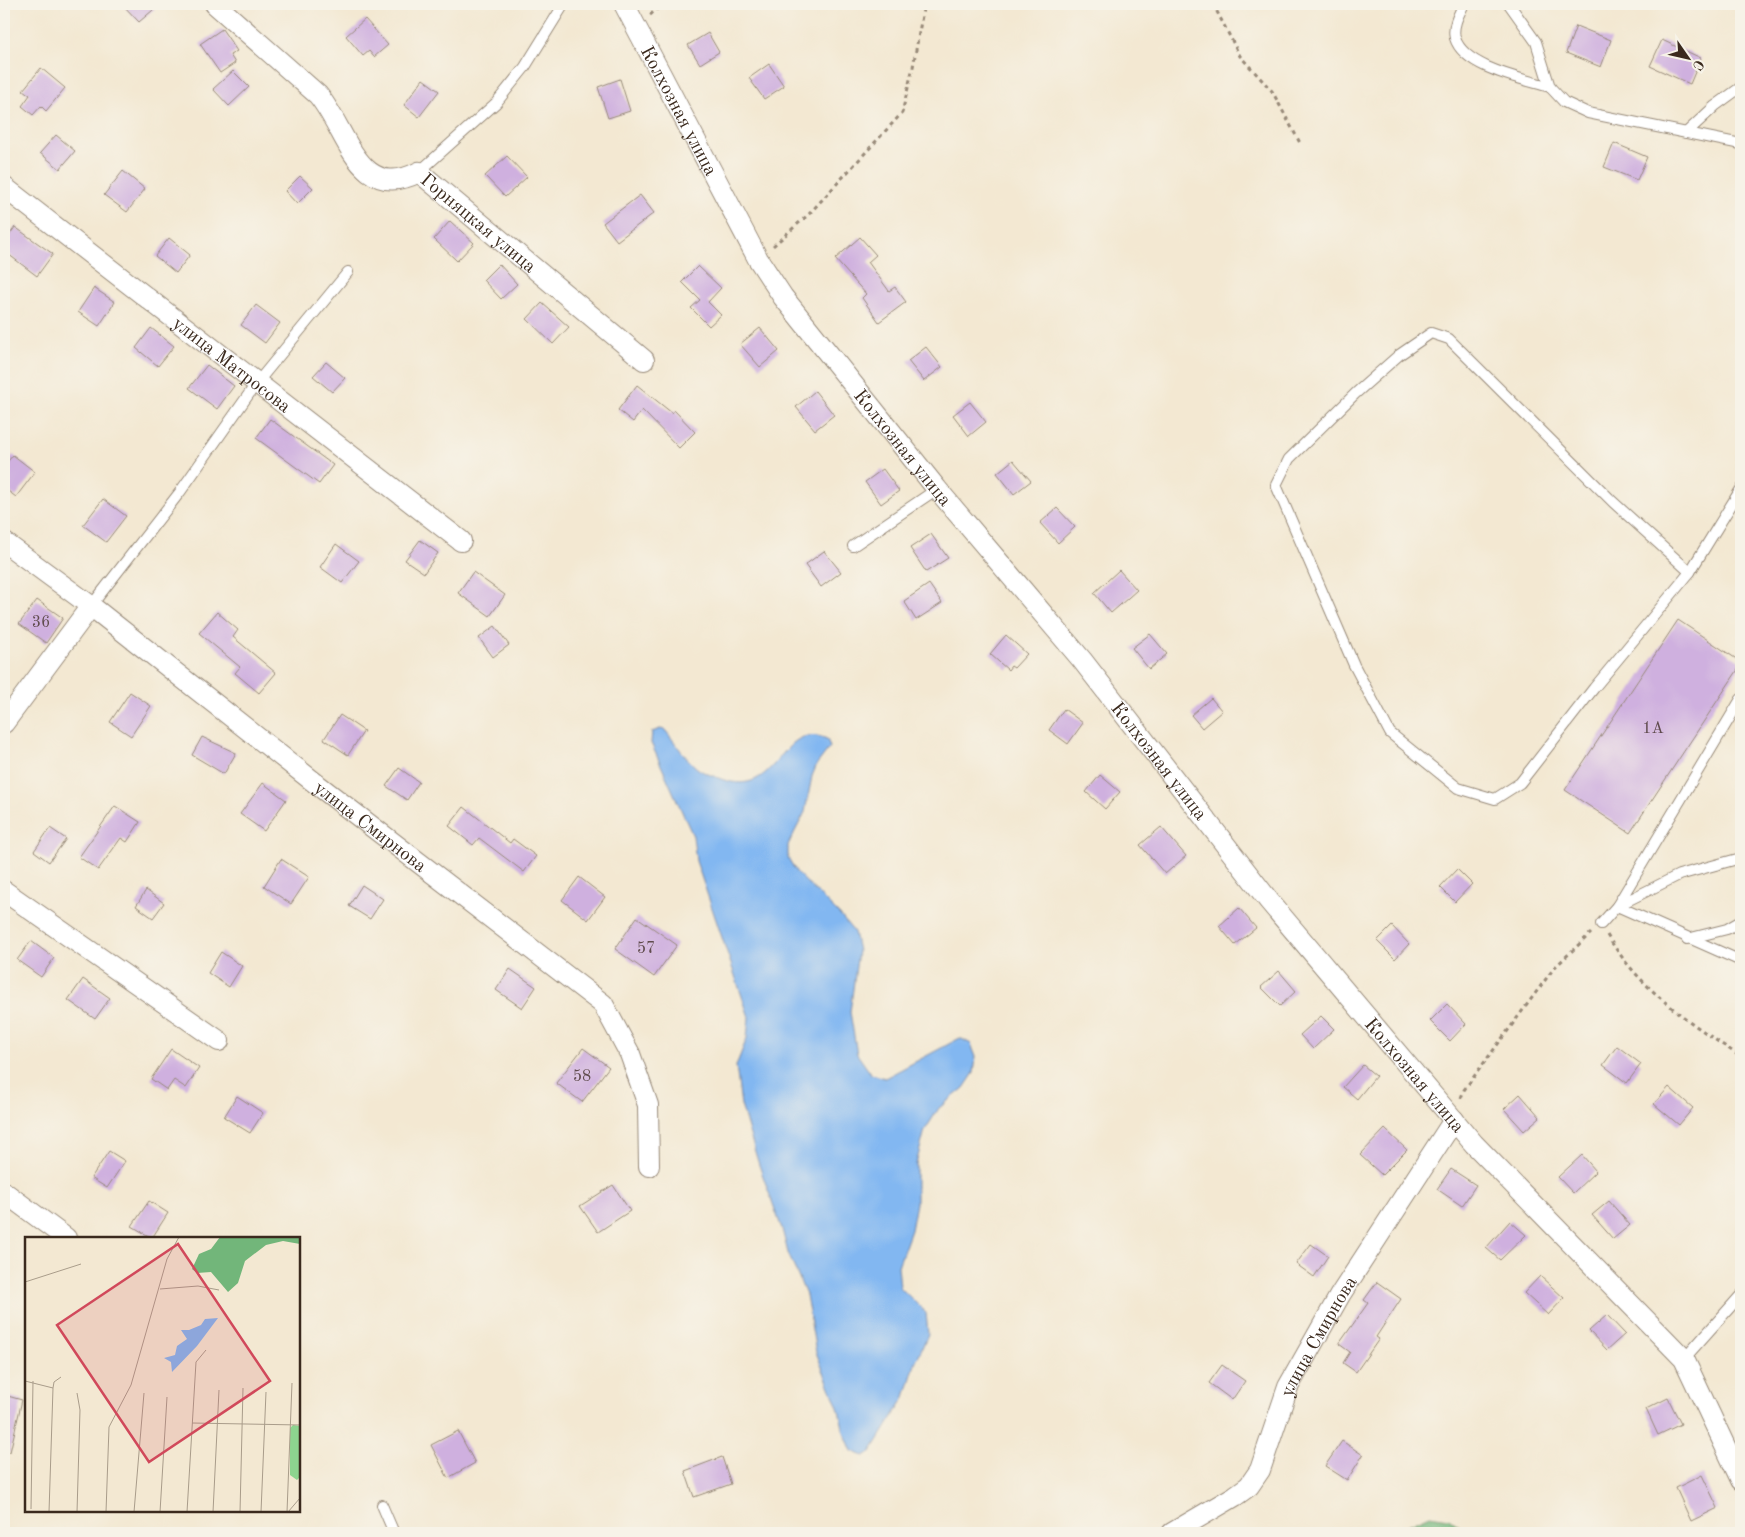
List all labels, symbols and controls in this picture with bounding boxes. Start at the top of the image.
north arrow [1662,32,1712,82]
street label: Колхозная улица [636,43,720,180]
text: С [1690,57,1706,72]
street label: Горняцкая улица [416,171,539,278]
street label: улица Матросова [168,314,294,418]
street label: Колхозная улица [849,387,954,511]
house number: 36 [32,615,50,631]
street label: Колхозная улица [1106,699,1210,825]
house number: 1А [1642,721,1664,737]
street label: улица Смирнова [310,779,430,877]
house number: 57 [637,941,655,957]
street label: Колхозная улица [1360,1015,1467,1138]
house number: 58 [573,1069,591,1085]
inset map [25,1237,300,1512]
street label: улица Смирнова [1278,1273,1362,1400]

